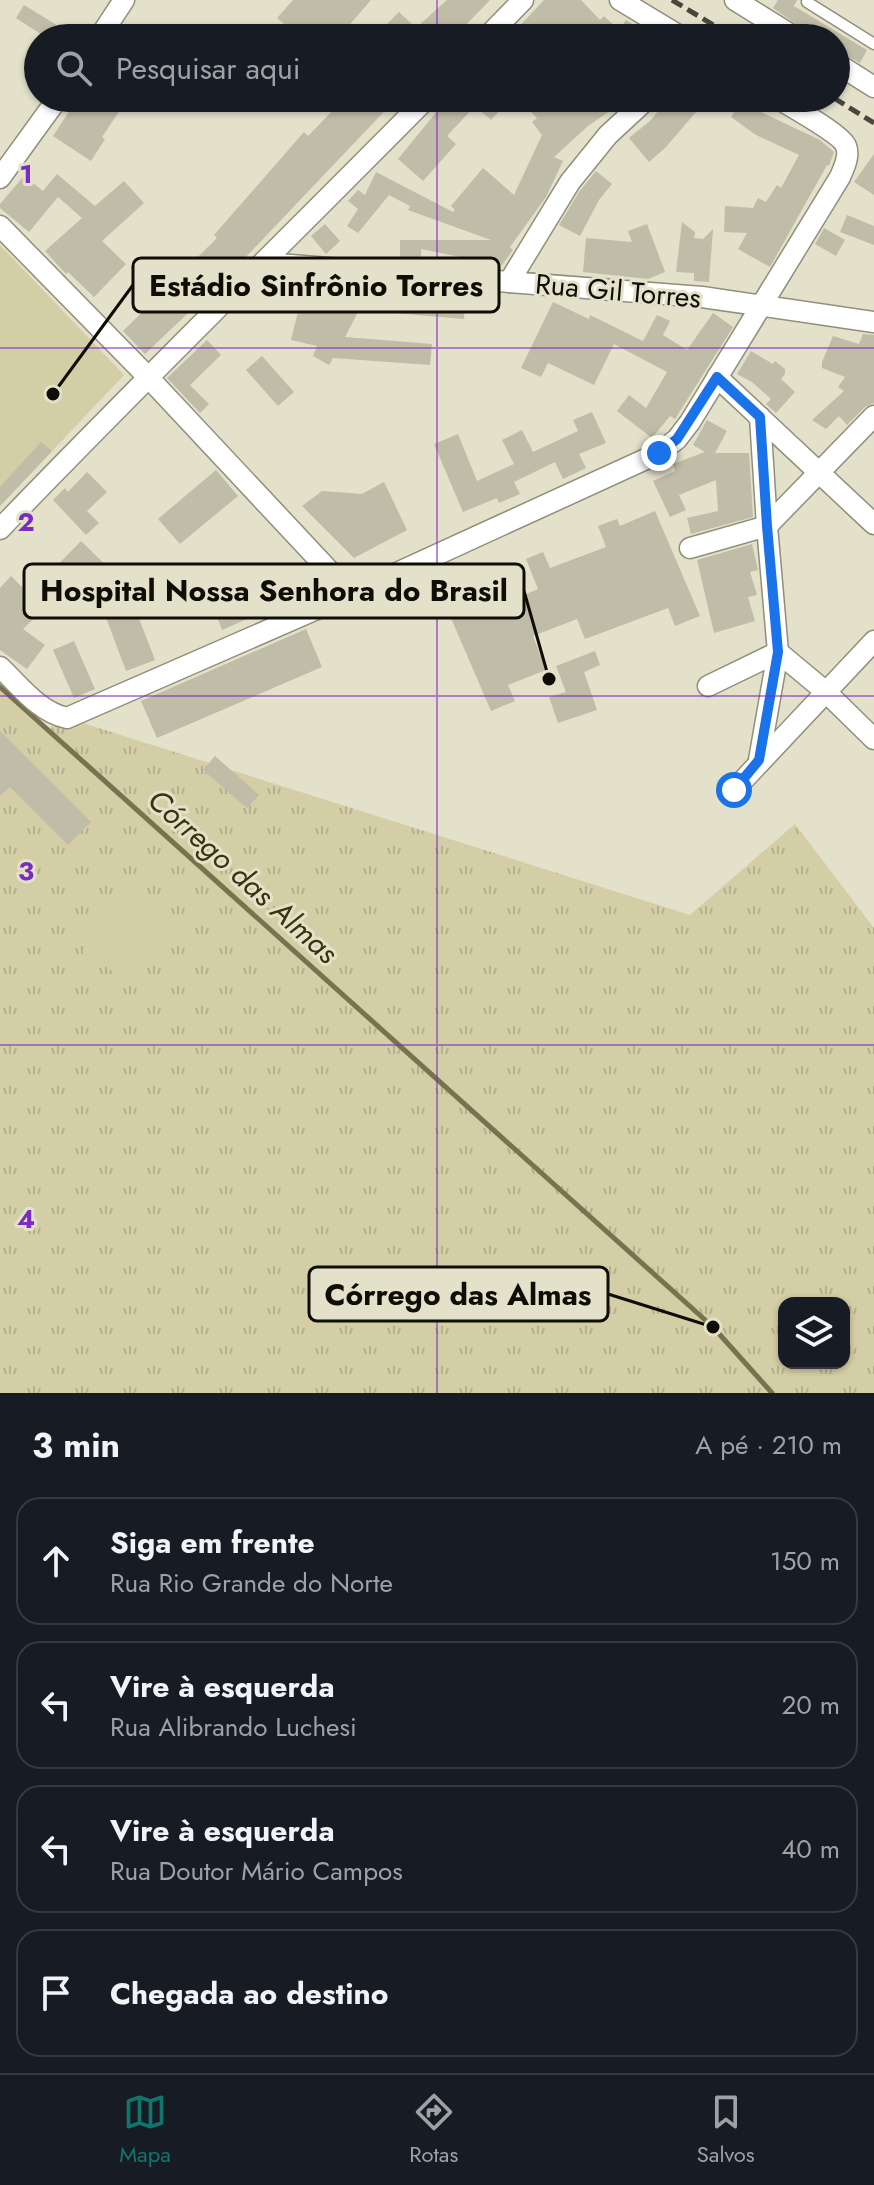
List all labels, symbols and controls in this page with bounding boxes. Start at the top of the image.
search box [24,24,850,112]
icon: search [52,46,96,90]
text: Pesquisar aqui [116,47,301,90]
text: 1 [19,155,33,193]
callout: Estádio Sinfrônio Torres [133,258,499,312]
street label: Rua Gil Torres [533,263,703,319]
text: Estádio Sinfrônio Torres [149,264,483,307]
route end [641,435,677,471]
text: 2 [17,503,35,541]
callout: Hospital Nossa Senhora do Brasil [24,564,524,618]
text: Hospital Nossa Senhora do Brasil [40,569,508,612]
route start [716,772,752,808]
water label: Córrego das Almas [138,779,348,973]
text: 3 [18,852,34,890]
text: 4 [17,1200,35,1238]
callout: Córrego das Almas [309,1267,608,1321]
text: Córrego das Almas [324,1273,592,1316]
map controls [778,1297,850,1369]
button: layers [778,1297,850,1369]
text: 3 min [32,1421,120,1470]
text: A pé · 210 m [695,1426,842,1464]
text: Siga em frente [110,1521,315,1564]
icon: ahead [34,1539,78,1583]
text: 150 m [770,1542,840,1580]
text: Rua Rio Grande do Norte [110,1564,393,1602]
text: Vire à esquerda [110,1665,335,1708]
icon: left [34,1683,78,1727]
text: 20 m [782,1686,840,1724]
text: Rua Alibrando Luchesi [110,1708,357,1746]
text: Vire à esquerda [110,1809,335,1852]
icon: left [34,1827,78,1871]
text: 40 m [781,1830,840,1868]
text: Rua Doutor Mário Campos [110,1852,403,1890]
icon: arrive [34,1971,78,2015]
text: Chegada ao destino [110,1972,388,2015]
tab: Mapa [119,2090,171,2170]
tab: Rotas [409,2090,458,2170]
tab: Salvos [697,2090,755,2170]

